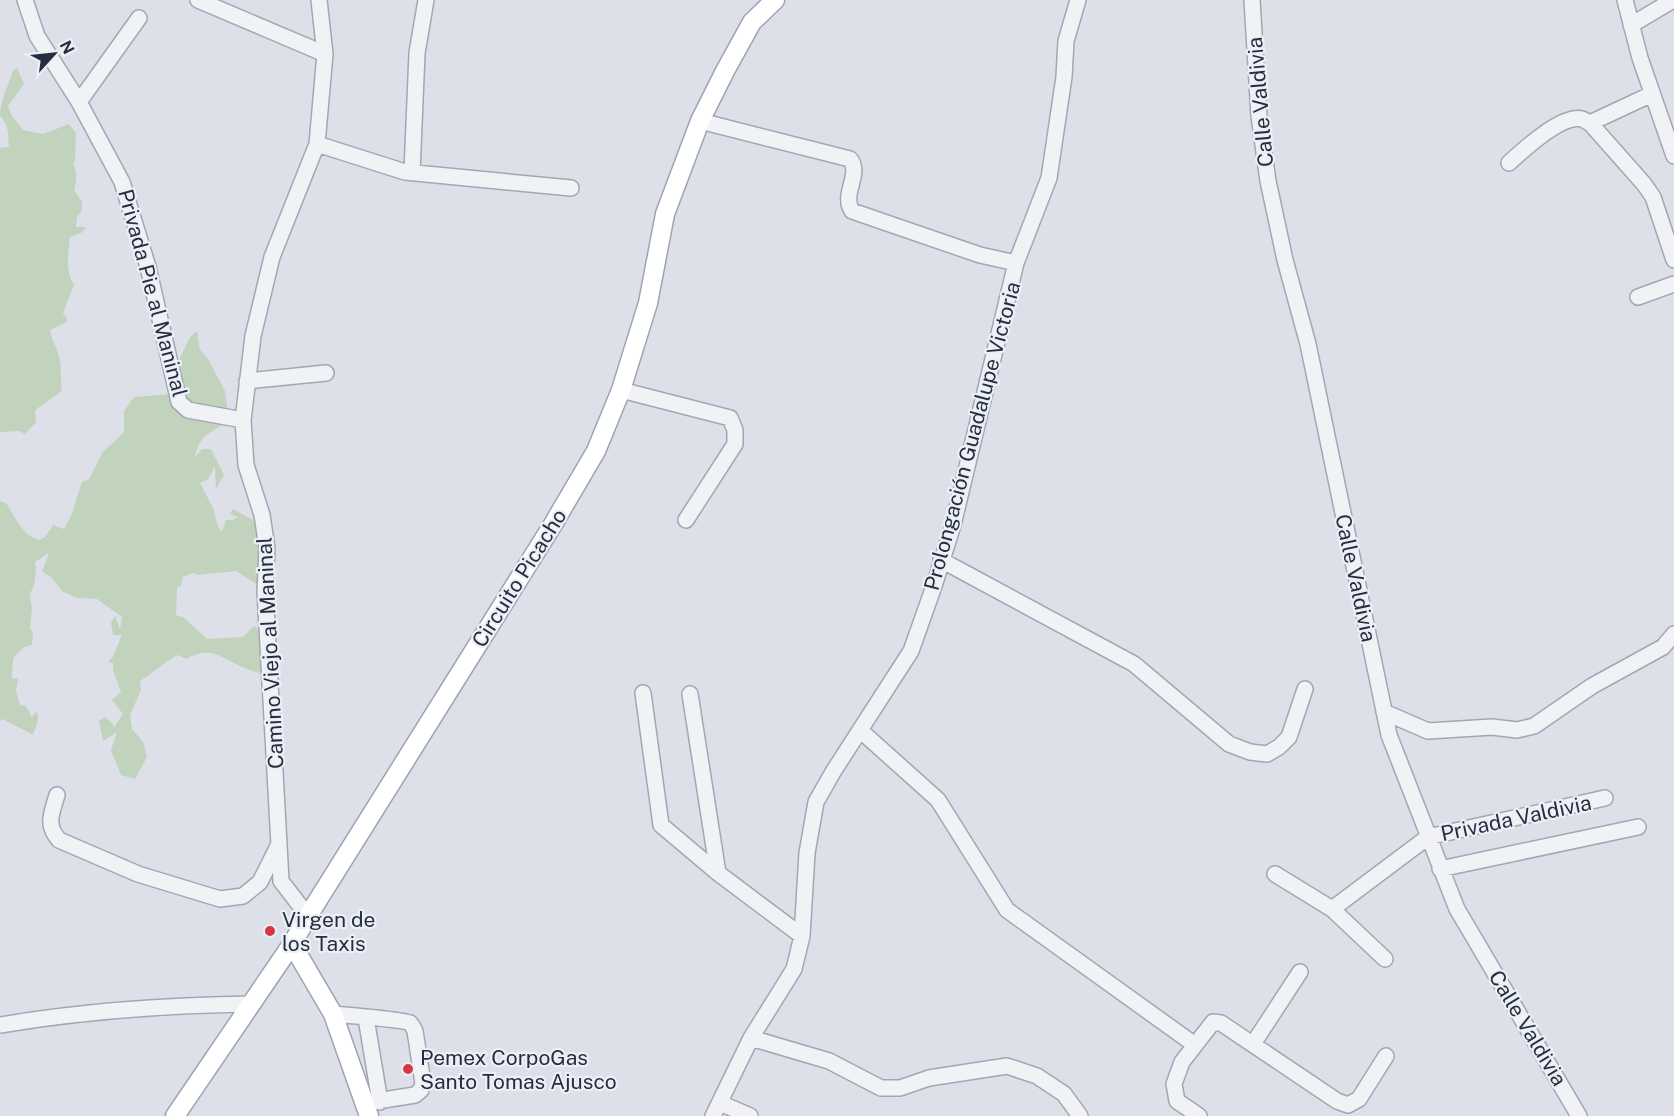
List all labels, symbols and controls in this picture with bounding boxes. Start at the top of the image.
north arrow [24,24,84,84]
street label: Calle Valdivia [1242,36,1278,168]
text: N [56,38,78,57]
street label: Privada Pie al Maninal [113,186,193,400]
street label: Prolongación Guadalupe Victoria [919,279,1025,593]
street label: Circuito Picacho [466,504,572,652]
street label: Calle Valdivia [1330,512,1382,644]
street label: Camino Viejo al Maninal [251,536,289,770]
street label: Privada Valdivia [1438,790,1594,846]
place label: Virgen de los Taxis [282,907,375,956]
marker: Virgen de los Taxis [263,924,277,938]
street label: Calle Valdivia [1484,966,1572,1090]
place label: Pemex CorpoGas Santo Tomas Ajusco [420,1045,617,1094]
marker: Pemex CorpoGas Santo Tomas Ajusco [401,1062,415,1076]

